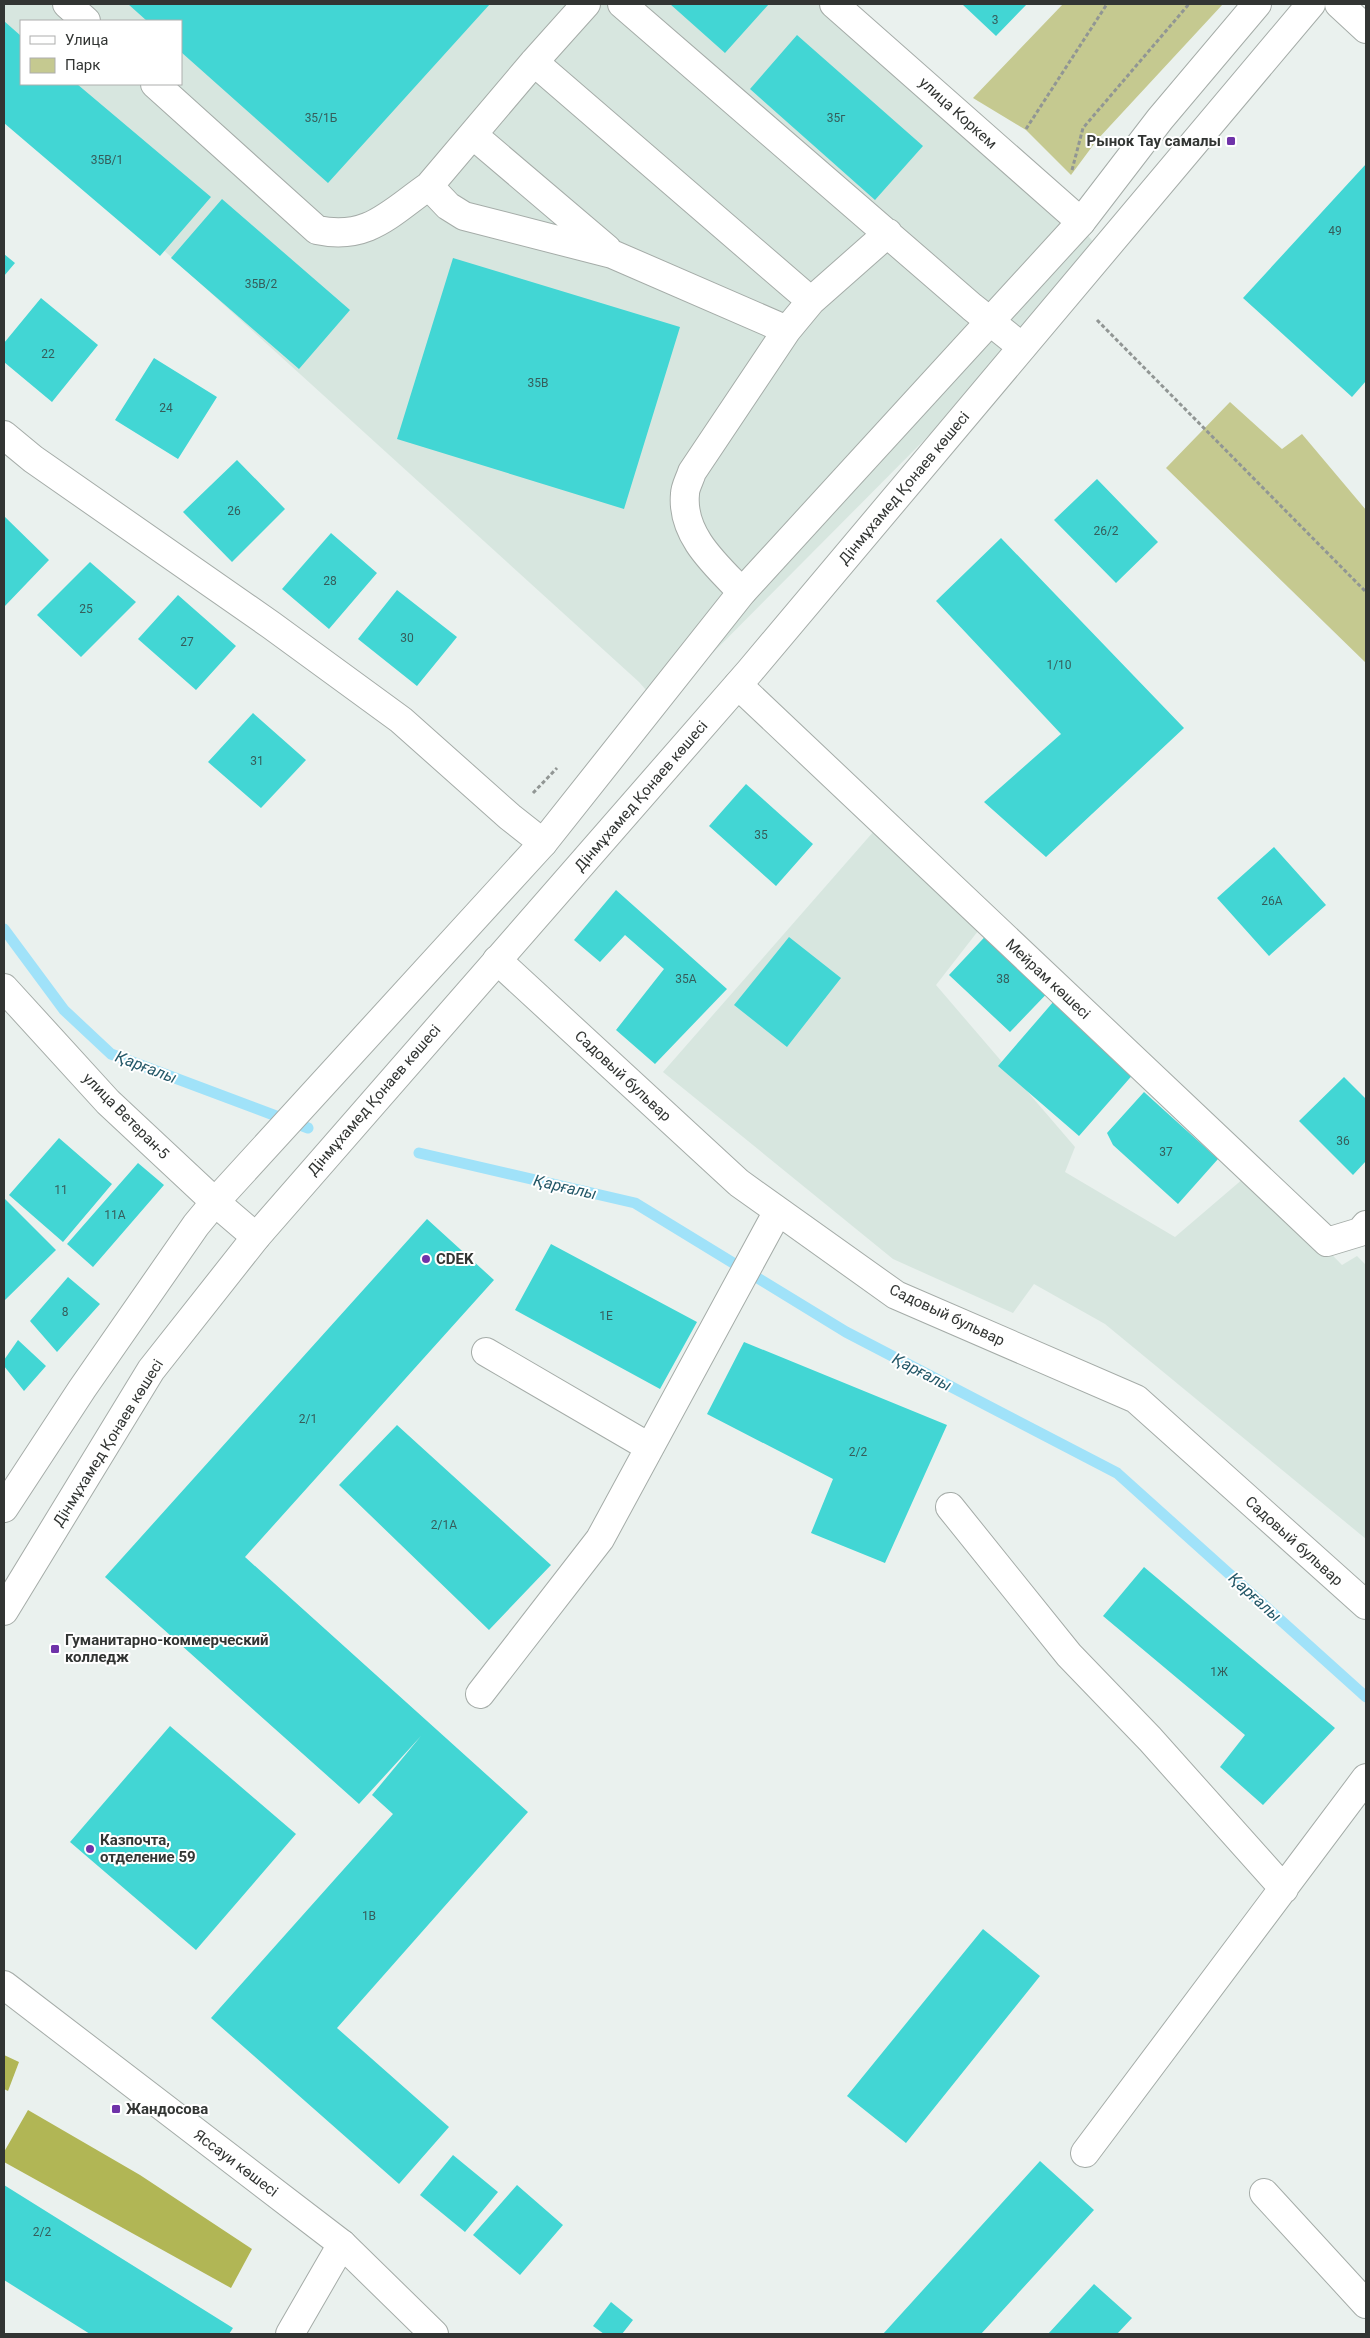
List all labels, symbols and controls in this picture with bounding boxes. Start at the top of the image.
house number: 3 [992,13,998,27]
legend [20,20,182,85]
text: Улица [65,31,108,49]
text: Парк [65,56,100,74]
street label: улица Коркем [915,73,1001,153]
house number: 35/1Б [305,111,338,125]
house number: 35г [827,111,845,125]
place label: Рынок Тау самалы [1087,132,1221,150]
marker: Рынок Тау самалы [1225,135,1237,147]
house number: 35В/1 [91,153,123,167]
house number: 49 [1328,224,1342,238]
house number: 35В/2 [245,277,278,291]
house number: 22 [41,347,55,361]
house number: 35В [528,376,548,390]
house number: 24 [159,401,173,415]
street label: Дінмұхамед Қонаев көшесі [835,408,973,568]
house number: 26 [227,504,241,518]
house number: 26/2 [1093,524,1119,538]
house number: 28 [323,574,337,588]
house number: 25 [79,602,93,616]
house number: 30 [400,631,414,645]
house number: 27 [180,635,194,649]
house number: 1/10 [1046,658,1072,672]
street label: Дінмұхамед Қонаев көшесі [571,717,711,875]
house number: 31 [250,754,264,768]
house number: 35 [754,828,768,842]
house number: 26А [1261,894,1283,908]
street label: Мейрам көшесі [1002,935,1094,1023]
house number: 35А [675,972,697,986]
house number: 38 [996,972,1010,986]
street label: Дінмұхамед Қонаев көшесі [304,1021,444,1179]
street label: Садовый бульвар [571,1027,675,1125]
water label: Қарғалы [113,1047,179,1087]
street label: улица Ветеран-5 [79,1069,173,1163]
house number: 36 [1336,1134,1350,1148]
house number: 37 [1159,1145,1173,1159]
water label: Қарғалы [532,1171,598,1203]
house number: 11 [54,1183,68,1197]
house number: 11А [104,1208,126,1222]
place label: CDEK [436,1250,474,1268]
marker: CDEK [420,1253,432,1265]
street label: Садовый бульвар [886,1280,1008,1350]
house number: 8 [62,1305,69,1319]
house number: 1Е [599,1309,613,1323]
water label: Қарғалы [889,1349,955,1395]
street label: Дінмұхамед Қонаев көшесі [49,1356,167,1530]
house number: 2/1 [299,1412,317,1426]
house number: 2/2 [849,1445,867,1459]
street label: Садовый бульвар [1241,1492,1347,1590]
house number: 2/1А [431,1518,457,1532]
water label: Қарғалы [1225,1568,1285,1626]
place label: Гуманитарно-коммерческий колледж [65,1631,269,1666]
marker: Гуманитарно-коммерческий колледж [49,1643,61,1655]
house number: 1Ж [1210,1665,1228,1679]
place label: Казпочта, отделение 59 [100,1831,196,1866]
marker: Казпочта, отделение 59 [84,1843,96,1855]
house number: 1В [362,1909,376,1923]
place label: Жандосова [126,2100,208,2118]
marker: Жандосова [110,2103,122,2115]
street label: Яссауи көшесі [190,2125,282,2201]
house number: 2/2 [33,2225,51,2239]

